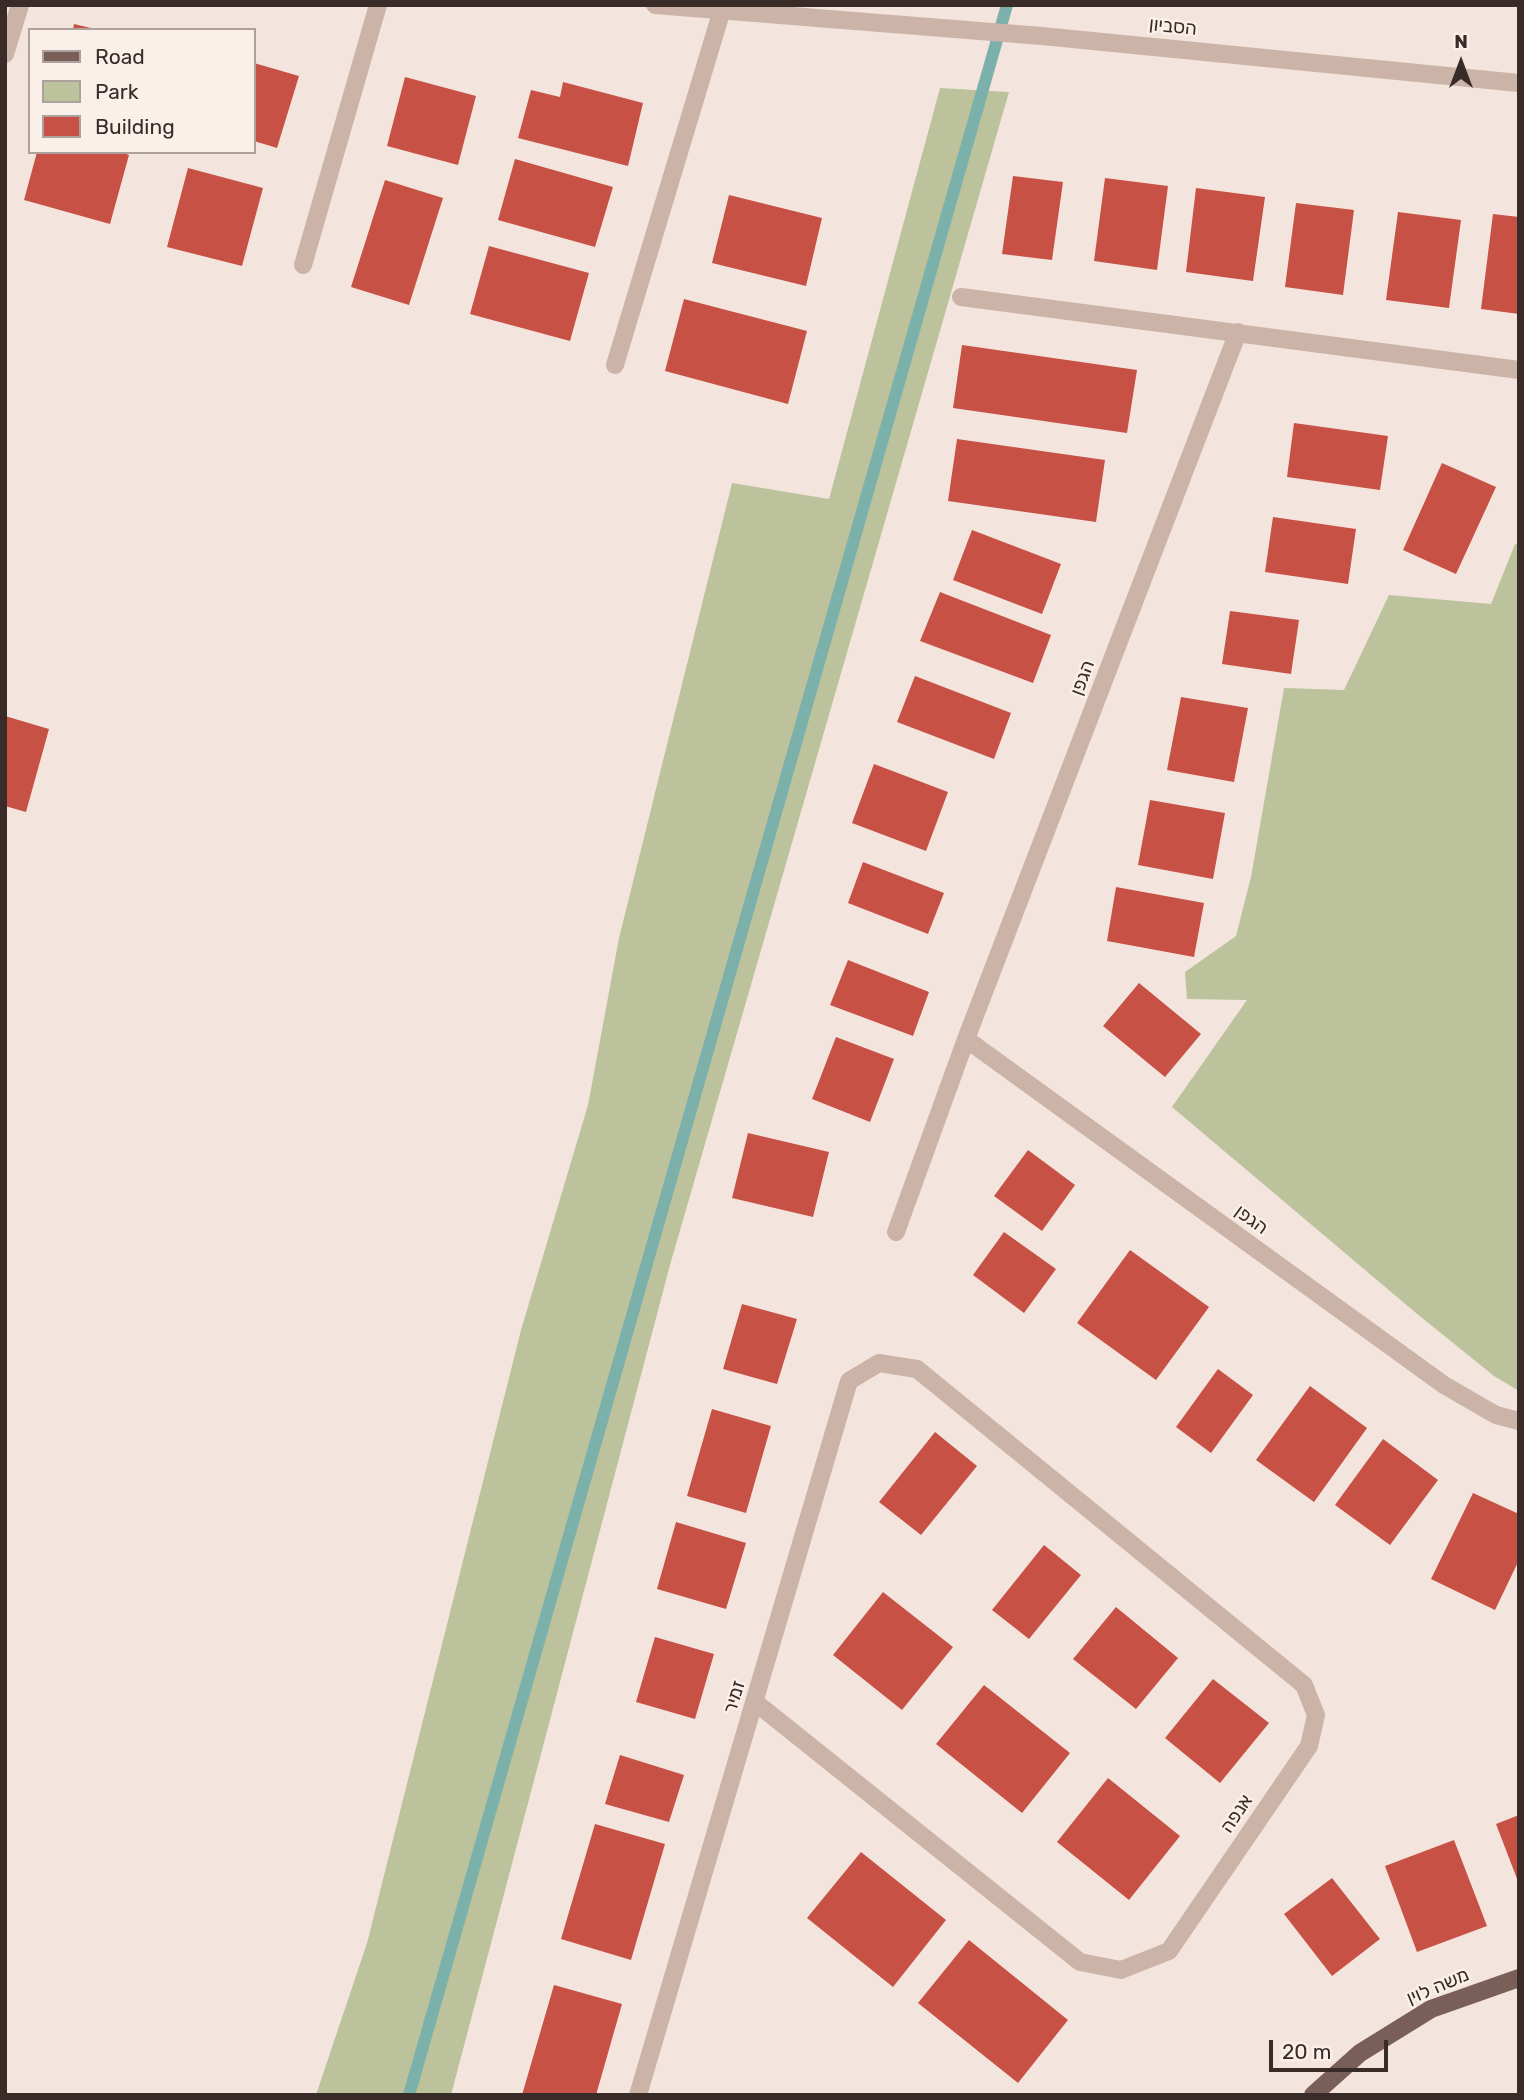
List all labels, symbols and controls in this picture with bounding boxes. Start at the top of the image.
street label: הסביון [1148,13,1198,41]
legend [28,28,256,154]
north arrow [1426,28,1496,98]
text: N [1454,30,1468,53]
text: Road [95,44,145,69]
text: Park [95,79,139,104]
text: Building [95,114,175,139]
street label: הגפן [1066,657,1100,699]
street label: הגפן [1230,1200,1272,1240]
street label: זמיר [719,1678,751,1716]
street label: אנפה [1216,1790,1258,1838]
street label: משה לוין [1403,1964,1473,2010]
scale bar [1272,2026,1391,2070]
text: 20 m [1282,2039,1331,2064]

